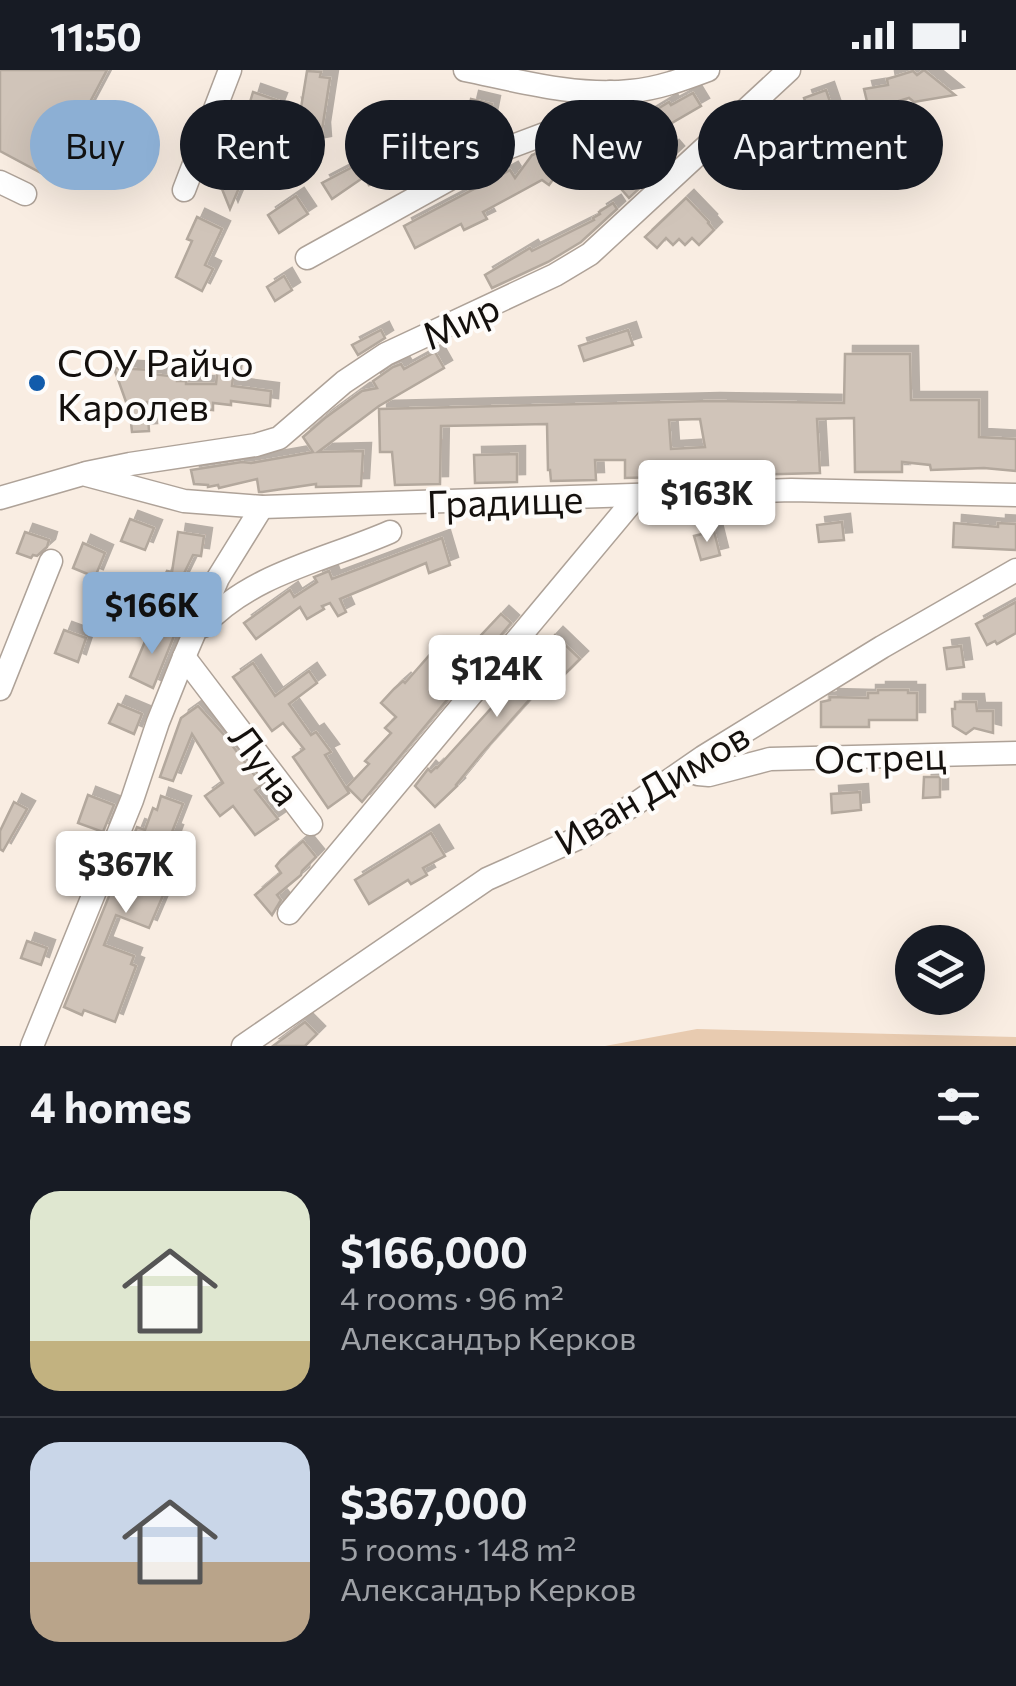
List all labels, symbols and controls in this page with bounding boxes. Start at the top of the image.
text: 11:50 [50,12,142,59]
chip: Buy [30,100,160,190]
chip: Rent [180,100,325,190]
chip: Filters [345,100,515,190]
chip: New [535,100,678,190]
chip: Apartment [698,100,943,190]
street label: Мир [414,282,506,358]
place label: СОУ Райчо Каролев [57,338,254,429]
marker: СОУ Райчо Каролев [26,372,48,394]
pin: $163K [637,460,777,545]
text: $163K [660,472,754,512]
street label: Градище [426,474,584,526]
pin: $166K [82,572,222,657]
text: $166K [105,584,199,624]
pin: $124K [427,635,567,720]
text: $124K [451,647,543,687]
street label: Иван Димов [545,711,757,863]
street label: Луна [220,714,312,814]
street label: Острец [813,730,947,782]
pin: $367K [56,831,196,916]
text: $367K [78,843,174,883]
map controls [895,925,985,1015]
button: layers [895,925,985,1015]
icon: filters [931,1079,986,1134]
text: 4 homes [30,1080,192,1132]
text: $166,000 [340,1225,528,1277]
icon: home [110,1231,230,1351]
text: 4 rooms · 96 m² [340,1277,564,1317]
text: Александър Керков [340,1317,636,1357]
text: $367,000 [340,1476,528,1528]
icon: home [110,1482,230,1602]
text: 5 rooms · 148 m² [340,1528,577,1568]
text: Александър Керков [340,1568,636,1608]

